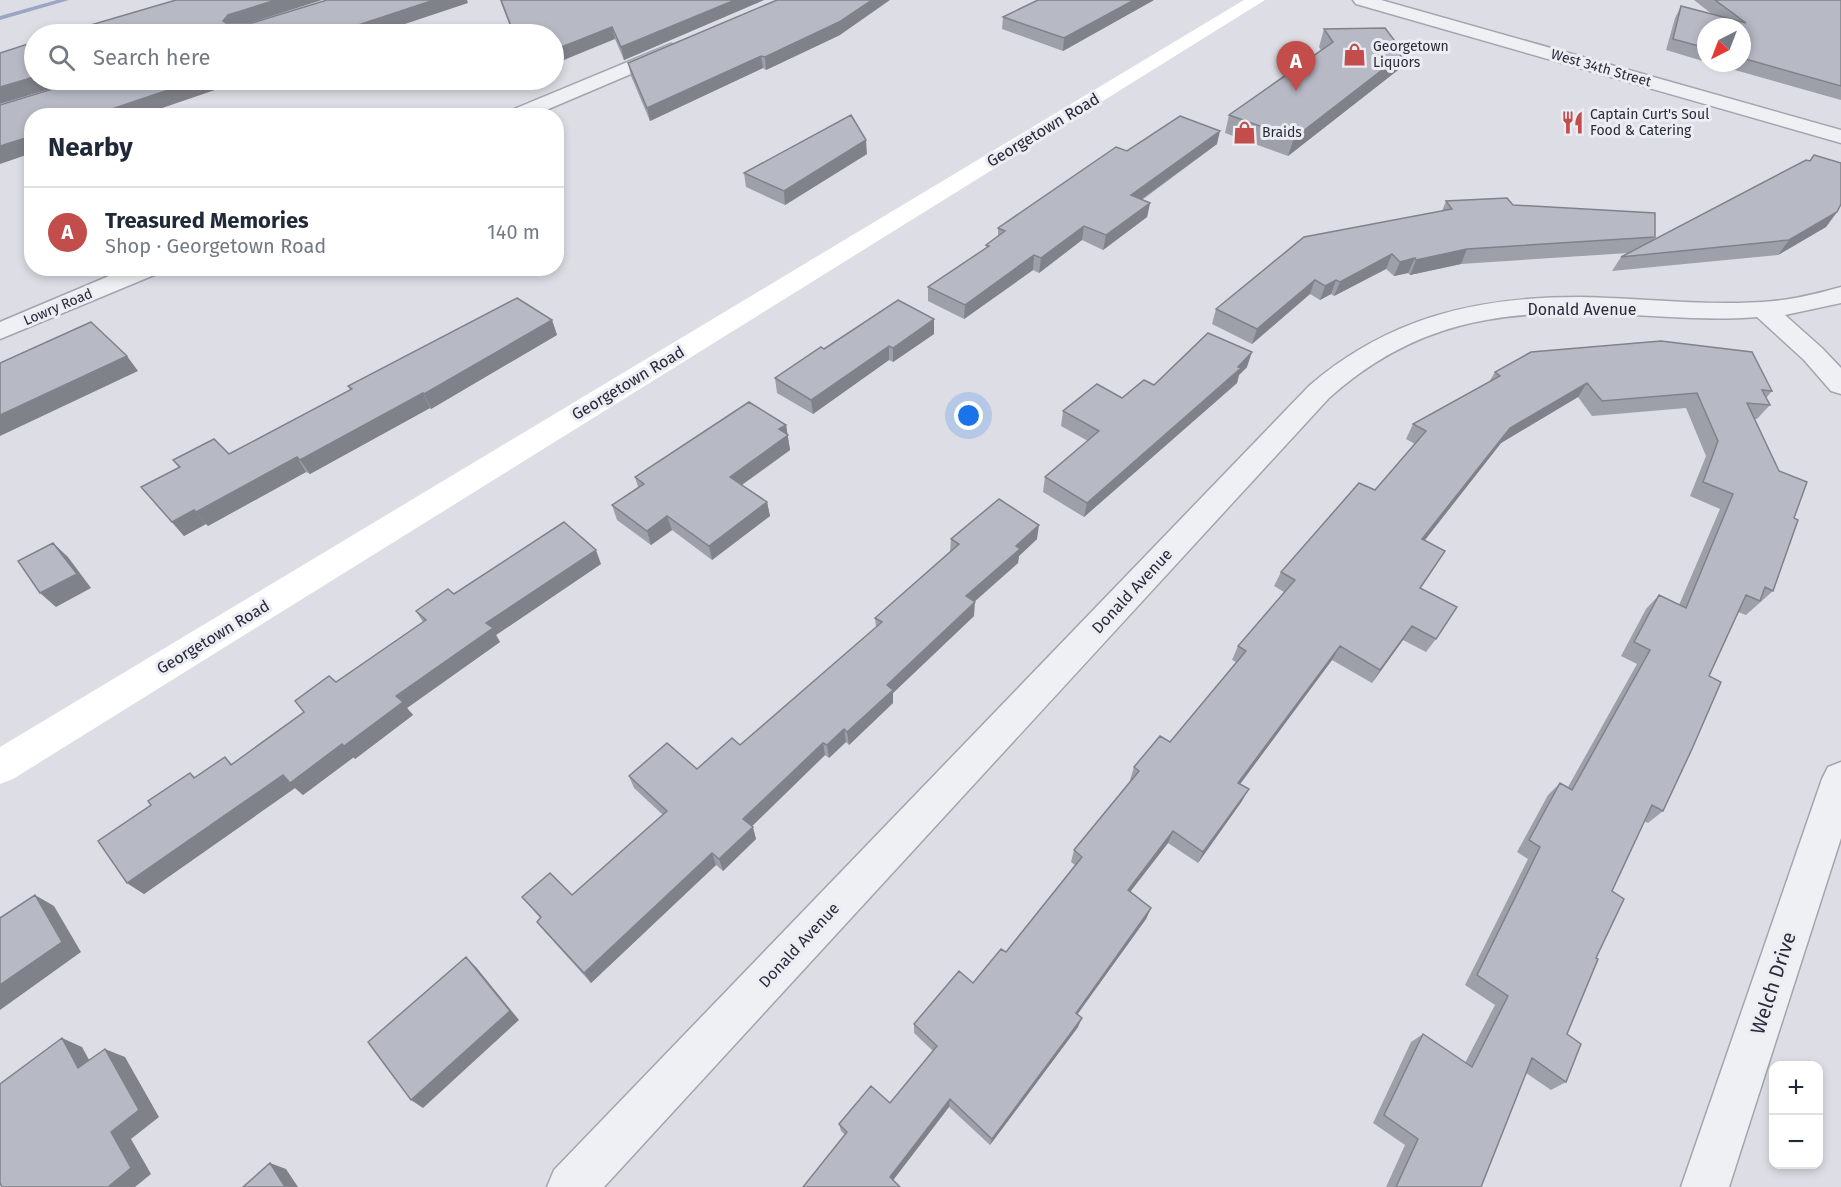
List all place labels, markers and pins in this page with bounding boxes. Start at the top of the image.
place label: Georgetown Liquors [1373,38,1449,71]
shop icon: Georgetown Liquors [1342,41,1368,67]
pin: A [1276,42,1316,91]
place label: Captain Curt's Soul Food & Catering [1590,106,1709,139]
restaurant icon: Captain Curt's Soul Food & Catering [1559,109,1585,135]
shop icon: Braids [1231,119,1257,145]
place label: Braids [1262,124,1302,141]

